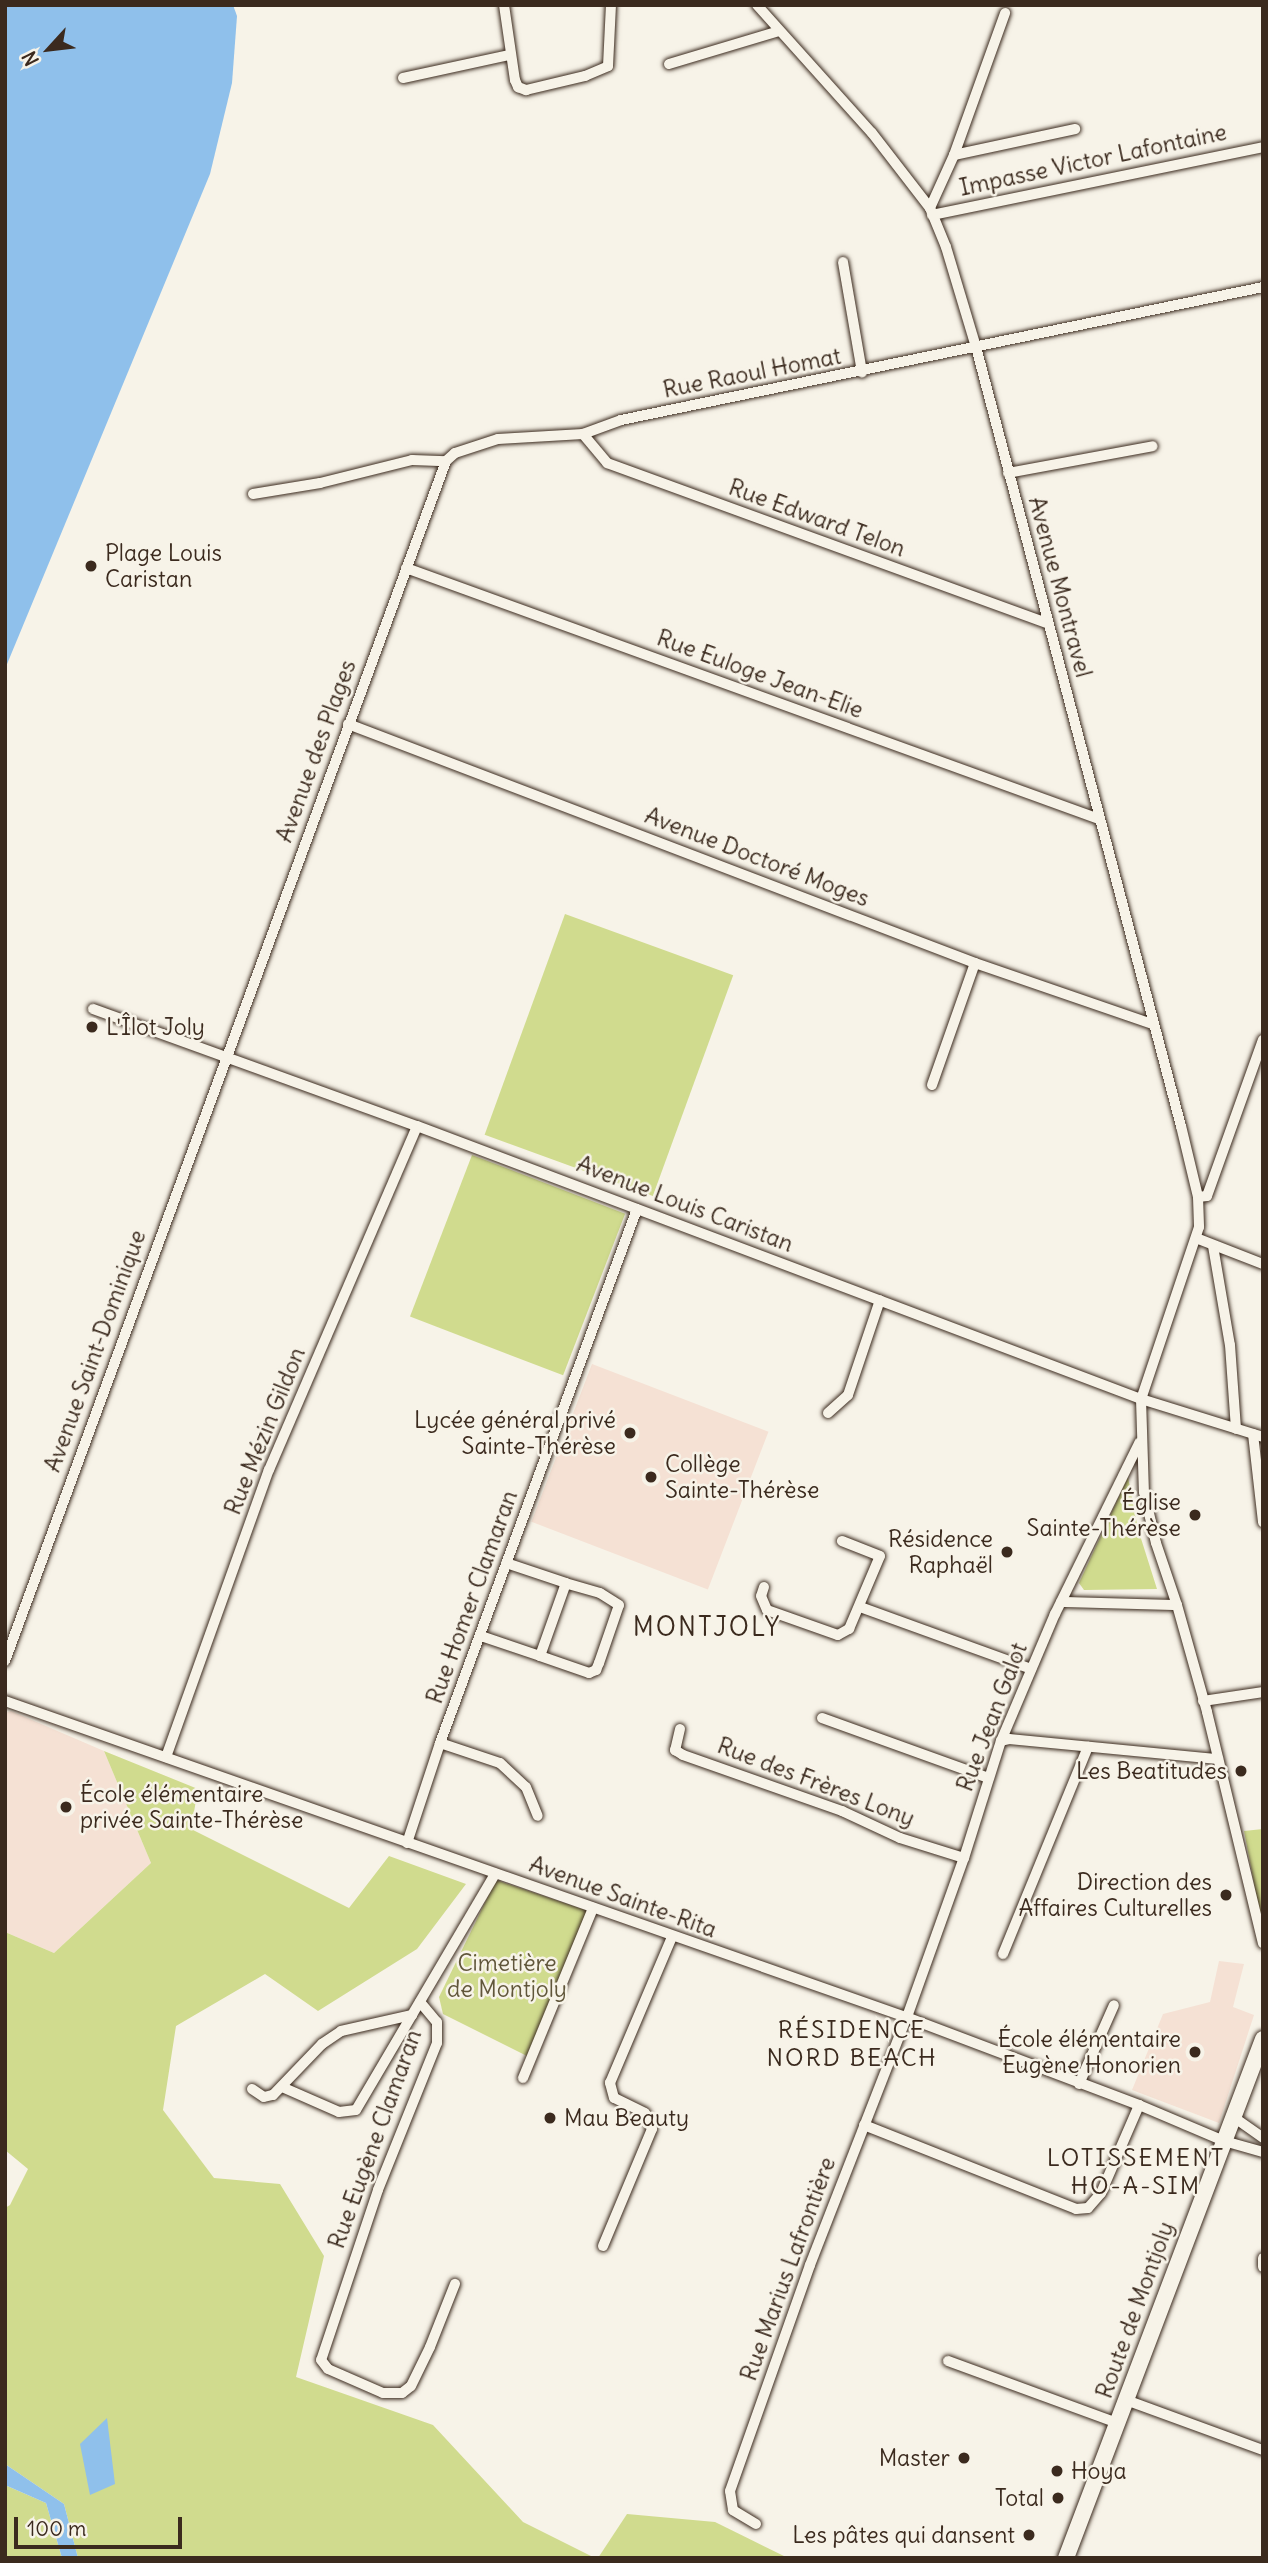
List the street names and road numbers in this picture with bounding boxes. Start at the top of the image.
street label: Impasse Victor Lafontaine [957,118,1229,202]
street label: Rue Raoul Homat [661,342,843,404]
street label: Rue Edward Telon [725,473,909,563]
street label: Avenue Montravel [1023,494,1097,680]
street label: Rue Euloge Jean-Elie [653,624,867,724]
street label: Avenue des Plages [270,656,362,846]
street label: Avenue Doctoré Moges [641,801,873,913]
street label: Avenue Louis Caristan [573,1150,797,1258]
street label: Avenue Saint-Dominique [38,1226,152,1476]
street label: Rue Mézin Gildon [219,1343,311,1519]
street label: Rue Homer Clamaran [421,1487,523,1707]
street label: Rue Jean Galot [951,1639,1033,1795]
street label: Rue des Frères Lony [713,1732,919,1832]
street label: Avenue Sainte-Rita [526,1850,720,1944]
street label: Rue Eugène Clamaran [323,2026,427,2252]
street label: Rue Marius Lafrontière [735,2153,841,2385]
street label: Route de Montjoly [1090,2218,1180,2402]

